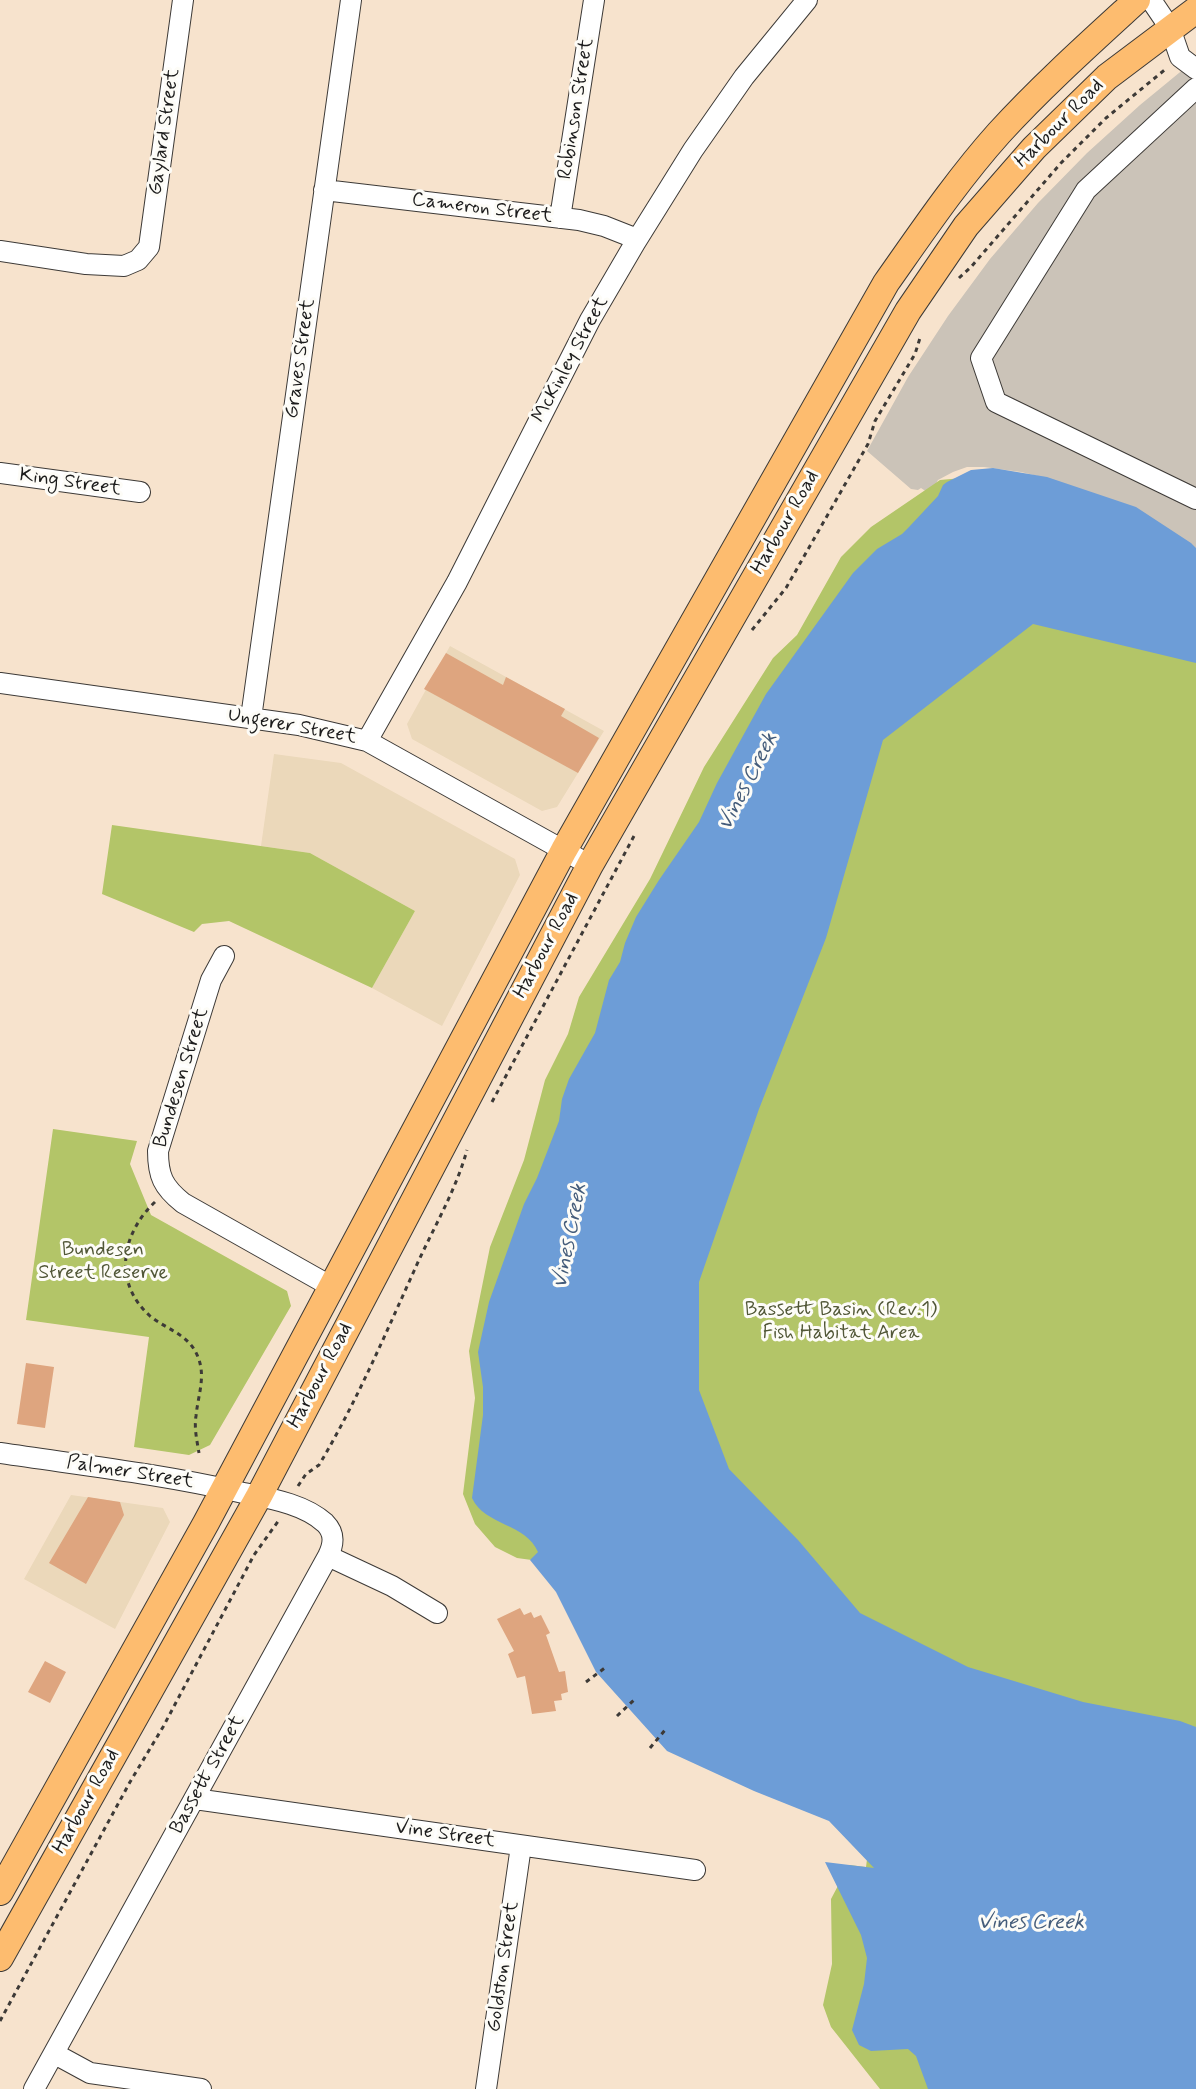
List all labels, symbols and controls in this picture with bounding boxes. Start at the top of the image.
street label: Robinson Street [554,37,600,181]
street label: Gaylard Street [144,67,186,197]
street label: Harbour Road [1011,75,1109,173]
street label: Cameron Street [410,188,554,230]
street label: McKinley Street [528,293,614,427]
street label: Graves Street [281,298,321,420]
street label: King Street [18,464,122,502]
street label: Harbour Road [747,467,825,579]
street label: Ungerer Street [226,704,358,750]
water label: Vines Creek [714,729,784,835]
street label: Harbour Road [509,889,585,1003]
street label: Bundesen Street [149,1005,215,1151]
water label: Vines Creek [549,1182,593,1290]
park label: Bundesen Street Reserve [38,1239,168,1286]
park label: Bassett Basin (Rev.1) Fish Habitat Area [745,1299,937,1346]
street label: Harbour Road [283,1319,359,1433]
street label: Palmer Street [65,1451,195,1495]
street label: Bassett Street [166,1711,250,1839]
street label: Harbour Road [48,1745,126,1859]
street label: Vine Street [394,1816,496,1854]
street label: Goldston Street [483,1900,525,2034]
water label: Vines Creek [978,1911,1084,1937]

